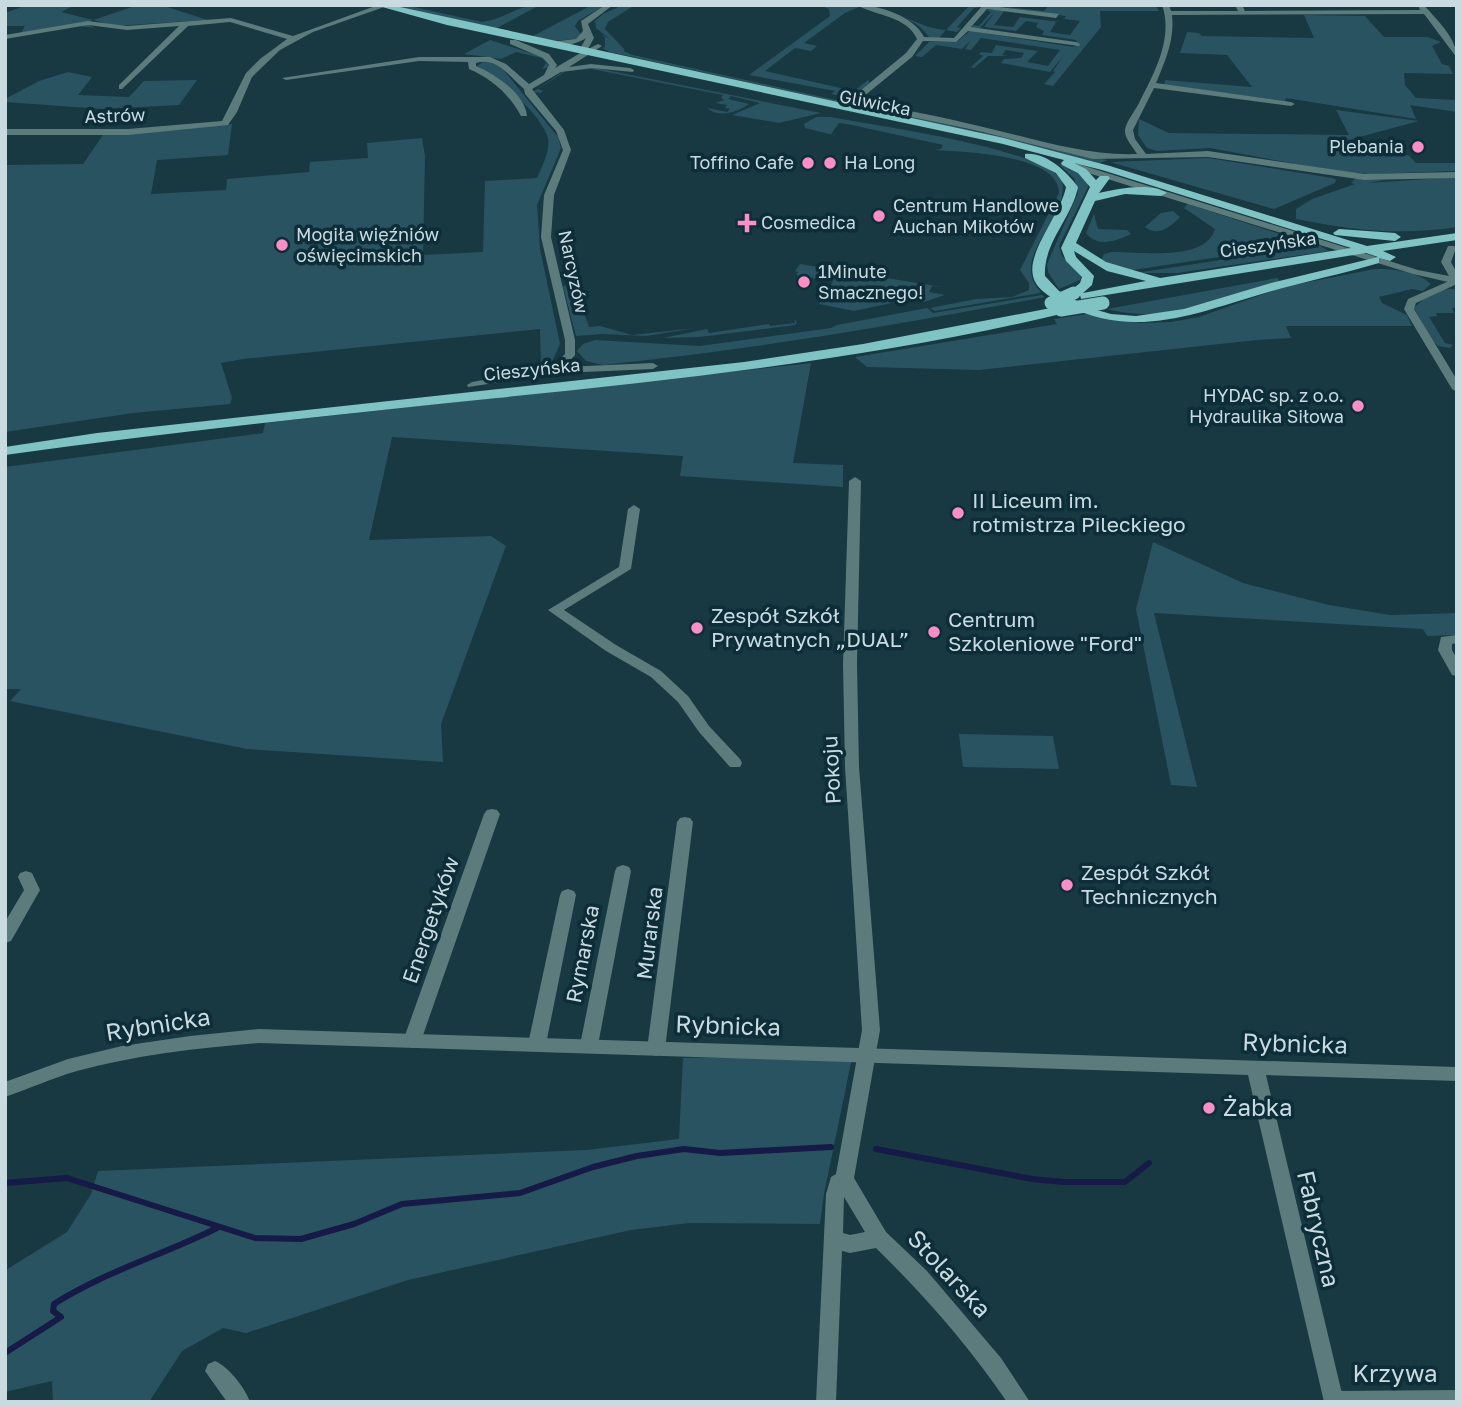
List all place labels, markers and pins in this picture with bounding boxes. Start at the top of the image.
place label: Plebania [1329,135,1404,157]
marker: Plebania [1410,139,1426,155]
place label: Toffino Cafe [690,151,794,173]
place label: Ha Long [844,151,915,173]
marker: Toffino Cafe [800,155,816,171]
marker: Ha Long [822,155,838,171]
place label: Centrum Handlowe Auchan Mikołów [893,194,1059,237]
marker: Centrum Handlowe Auchan Mikołów [871,208,887,224]
place label: Cosmedica [761,211,856,233]
marker: Cosmedica [739,215,755,231]
place label: Mogiła więźniów oświęcimskich [296,223,440,266]
marker: Mogiła więźniów oświęcimskich [274,237,290,253]
place label: 1Minute Smacznego! [818,260,923,303]
marker: 1Minute Smacznego! [796,274,812,290]
place label: HYDAC sp. z o.o. Hydraulika Siłowa [1189,384,1344,427]
marker: HYDAC sp. z o.o. Hydraulika Siłowa [1350,398,1366,414]
place label: II Liceum im. rotmistrza Pileckiego [972,487,1186,537]
marker: II Liceum im. rotmistrza Pileckiego [950,505,966,521]
place label: Zespół Szkół Prywatnych „DUAL” [711,602,909,652]
place label: Centrum Szkoleniowe "Ford" [948,606,1142,656]
marker: Zespół Szkół Prywatnych „DUAL” [689,620,705,636]
marker: Centrum Szkoleniowe "Ford" [926,624,942,640]
place label: Zespół Szkół Technicznych [1081,859,1218,909]
marker: Zespół Szkół Technicznych [1059,877,1075,893]
place label: Żabka [1223,1092,1293,1121]
marker: Żabka [1201,1100,1217,1116]

